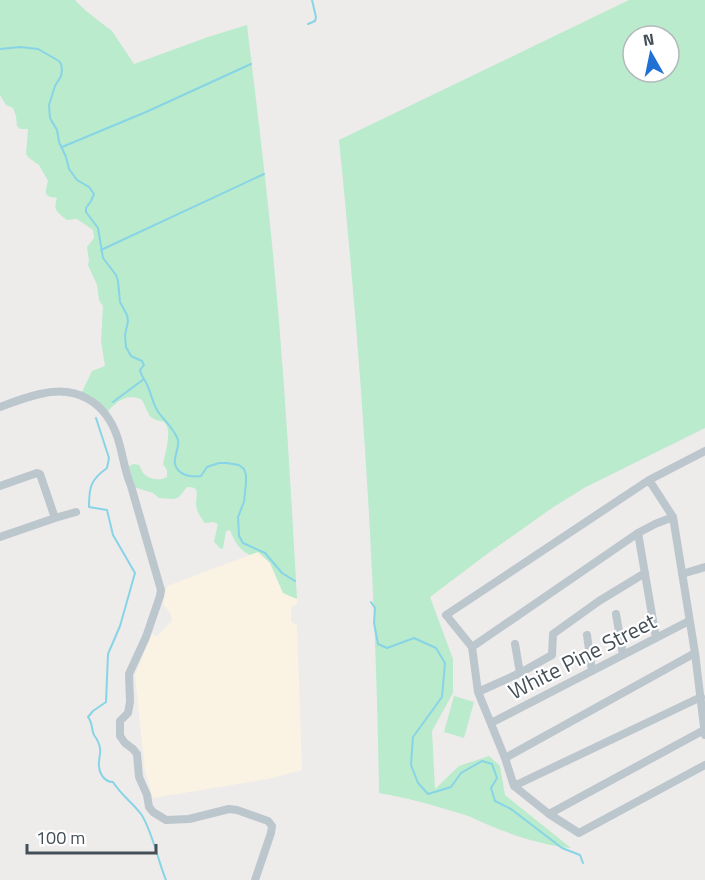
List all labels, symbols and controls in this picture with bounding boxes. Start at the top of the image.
north arrow [621,24,681,84]
text: N [641,26,656,52]
street label: White Pine Street [502,604,662,708]
scale bar [27,817,156,855]
text: 100 m [36,824,85,851]

